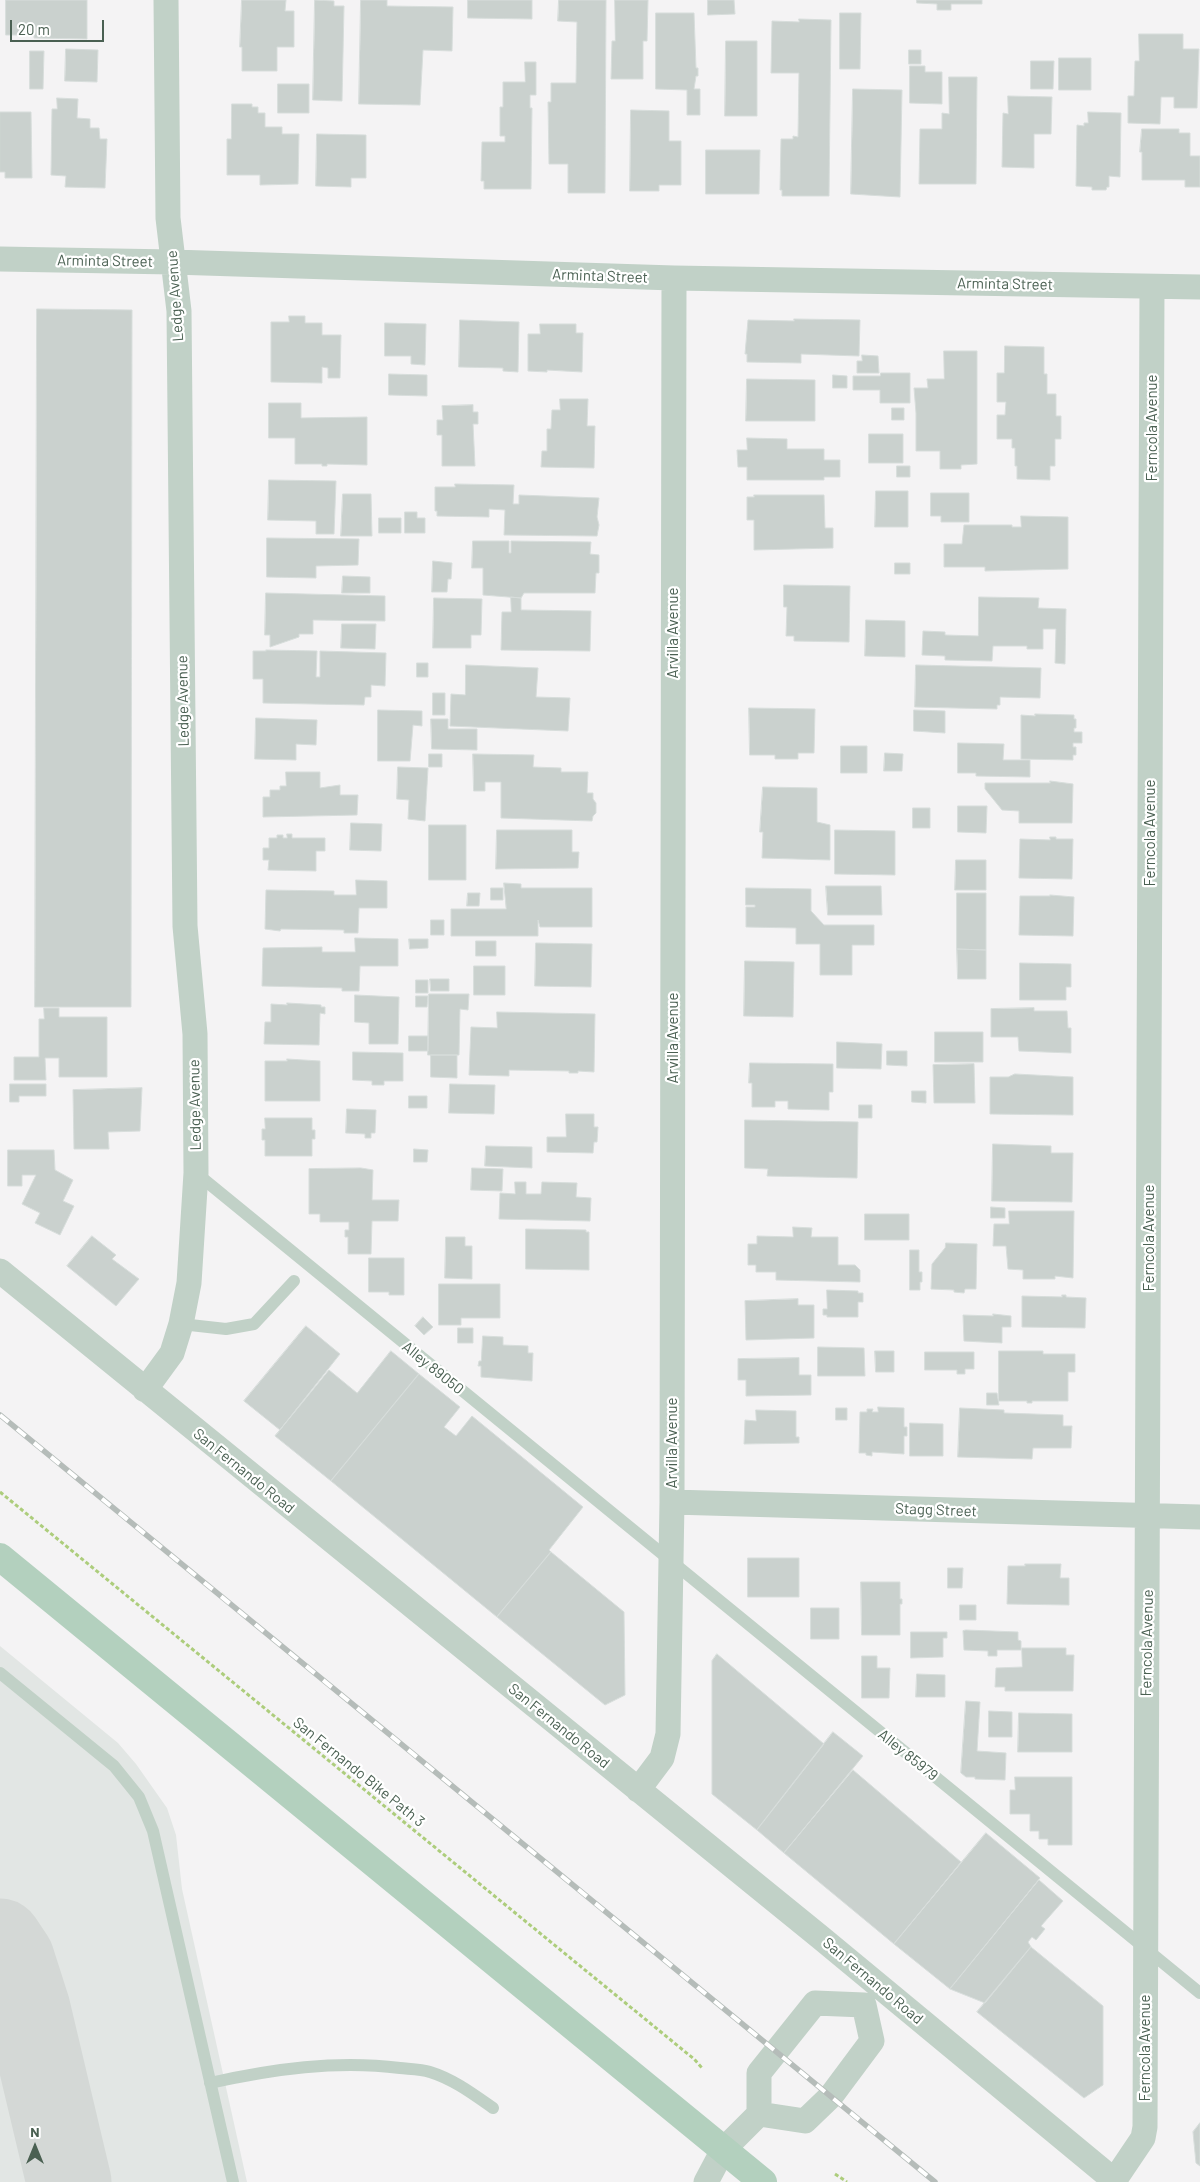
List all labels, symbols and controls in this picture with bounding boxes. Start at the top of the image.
scale bar [12,10,106,42]
text: 20 m [18,20,50,38]
street label: Ledge Avenue [163,250,187,342]
street label: Arminta Street [57,251,153,271]
street label: Arminta Street [552,265,648,287]
street label: Arminta Street [957,274,1053,294]
street label: Ferncola Avenue [1143,374,1161,482]
street label: Arvilla Avenue [664,587,682,679]
street label: Ledge Avenue [173,655,193,747]
street label: Ferncola Avenue [1141,779,1159,887]
street label: Arvilla Avenue [664,992,682,1084]
street label: Ledge Avenue [185,1059,205,1151]
street label: Ferncola Avenue [1140,1184,1158,1292]
street label: Alley 89050 [399,1338,467,1398]
street label: Arvilla Avenue [663,1397,681,1489]
street label: San Fernando Road [190,1425,298,1517]
street label: Stagg Street [895,1500,977,1520]
street label: Ferncola Avenue [1137,1589,1157,1697]
street label: San Fernando Road [505,1680,613,1772]
street label: San Fernando Bike Path 3 [290,1713,428,1831]
street label: Alley 85979 [874,1725,942,1785]
street label: San Fernando Road [819,1934,927,2028]
street label: Ferncola Avenue [1136,1994,1154,2102]
north arrow [10,2122,60,2172]
text: N [30,2123,40,2140]

